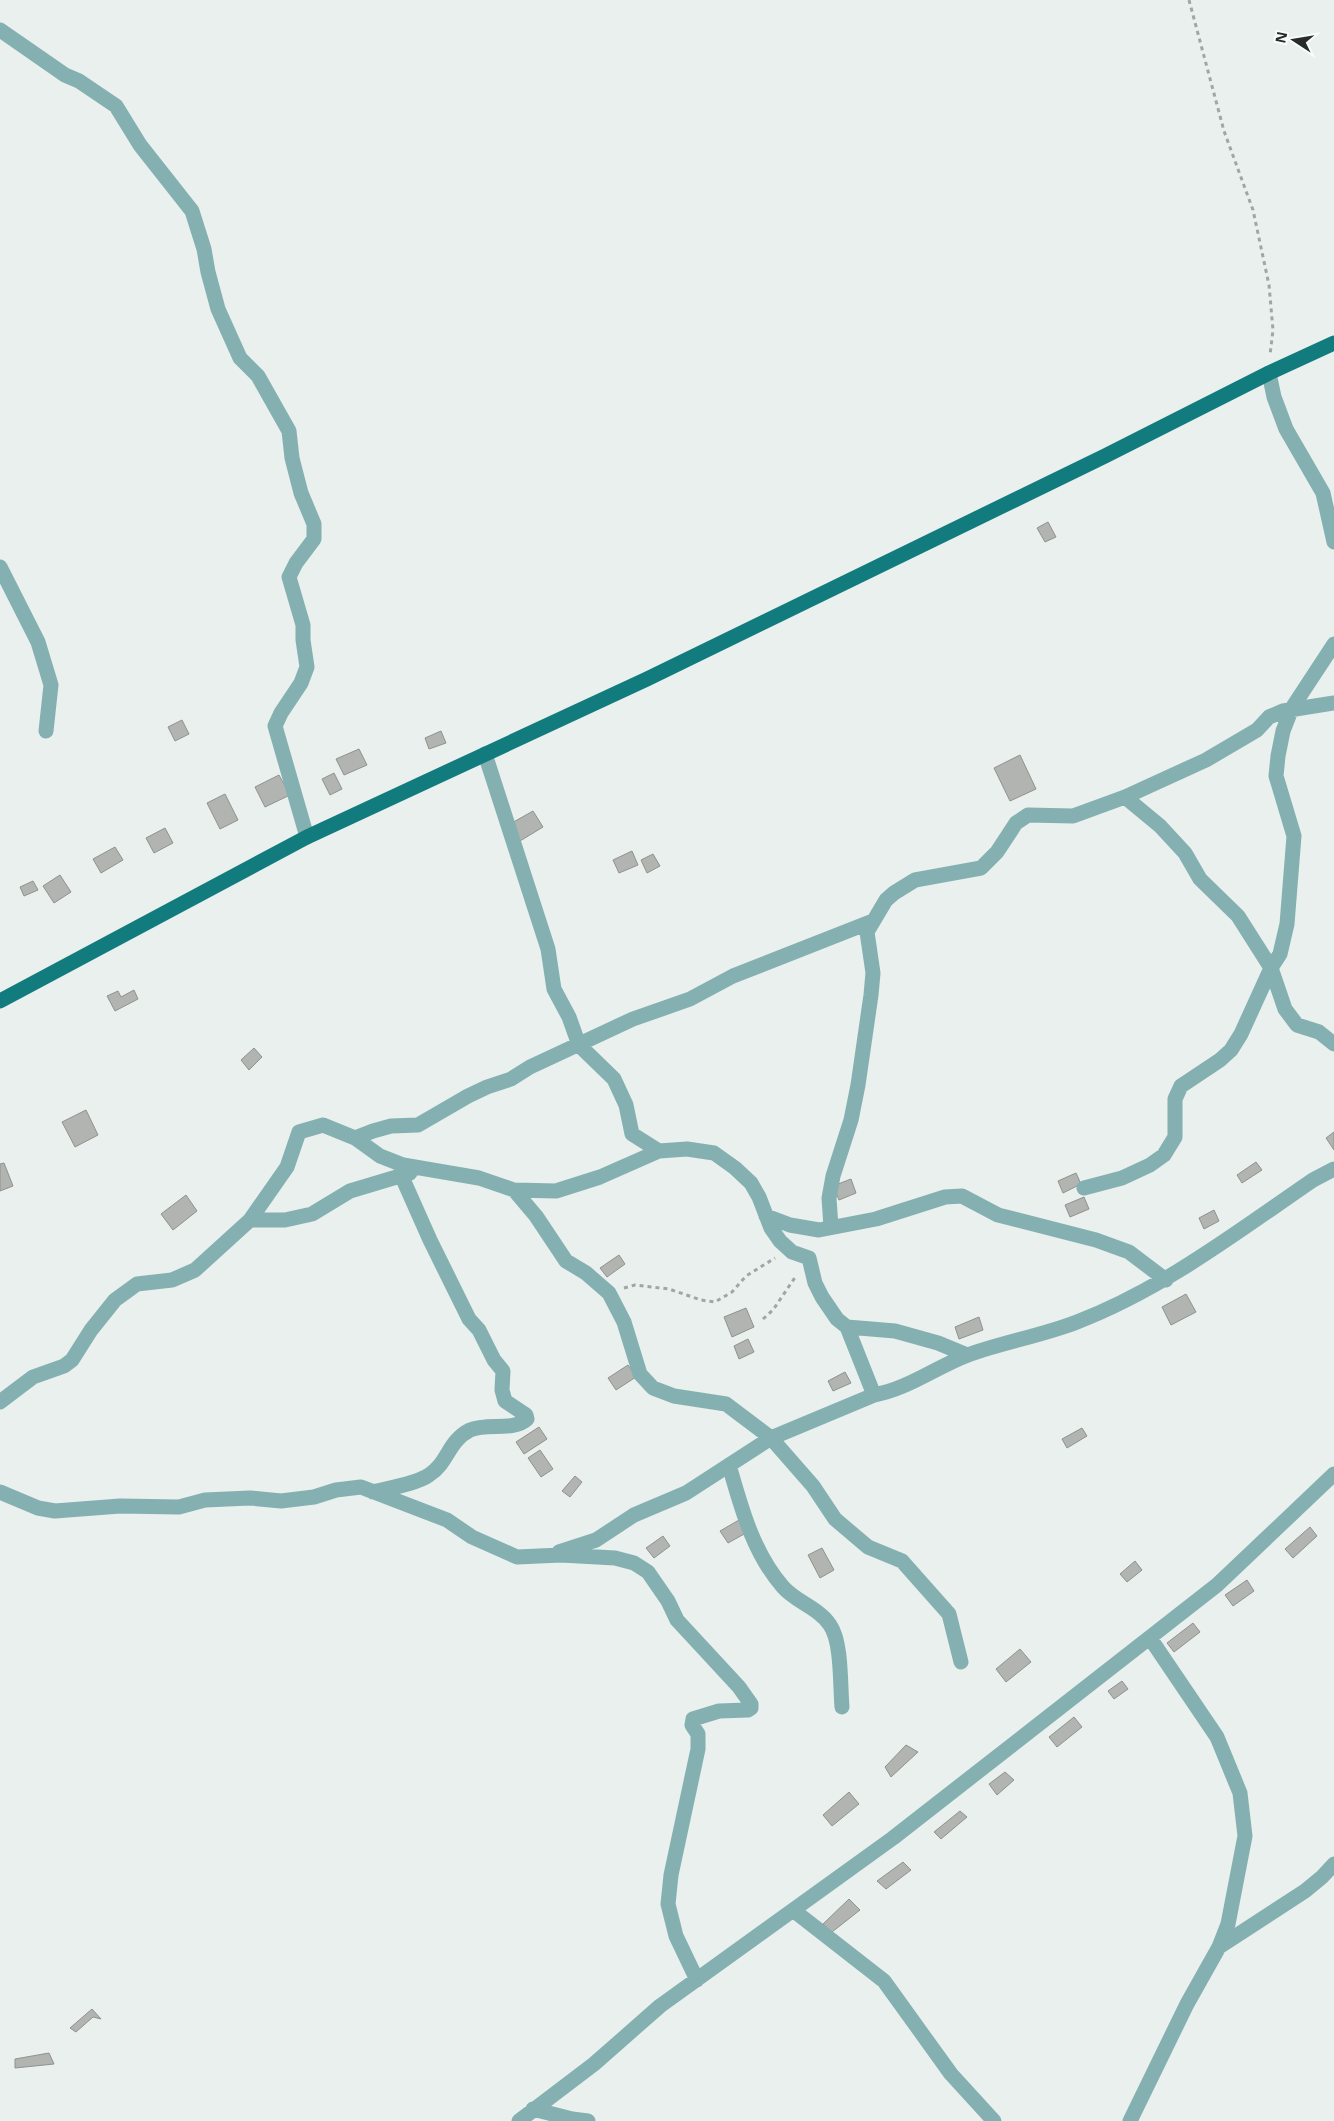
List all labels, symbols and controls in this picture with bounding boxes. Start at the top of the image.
north arrow [1269,15,1319,65]
text: N [1270,30,1291,45]

